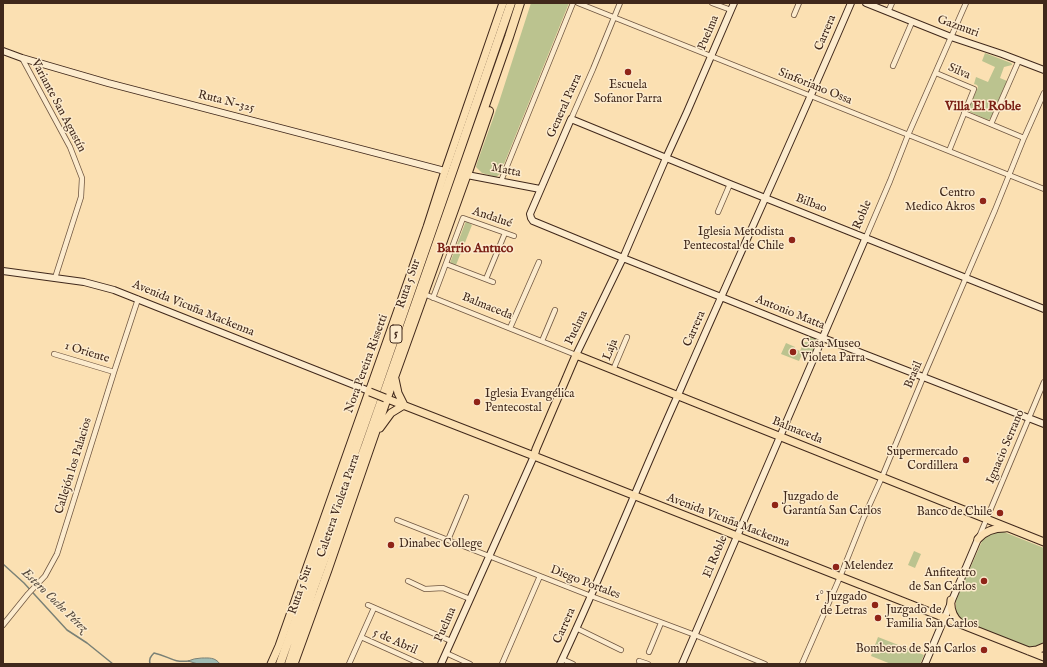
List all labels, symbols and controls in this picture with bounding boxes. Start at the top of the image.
street label: Puelma [695,13,723,53]
street label: Carrera [812,13,840,53]
street label: Gazmuri [935,13,981,41]
street label: Variante San Agustín [28,57,88,155]
street label: Silva [946,61,972,83]
street label: Sinforiano Ossa [776,66,854,108]
marker: Escuela Sofanor Parra [623,67,633,77]
street label: General Parra [544,72,586,140]
place label: Escuela Sofanor Parra [594,79,662,107]
street label: Ruta N-325 [196,88,256,116]
district label: Villa El Roble [945,99,1021,115]
street label: Matta [490,161,522,181]
place label: Centro Medico Akros [905,187,975,215]
street label: Bilbao [793,191,829,217]
marker: Centro Medico Akros [978,196,988,206]
street label: Roble [850,198,876,232]
street label: Andalué [470,205,514,231]
place label: Iglesia Metodista Pentecostal de Chile [683,226,784,254]
marker: Iglesia Metodista Pentecostal de Chile [787,235,797,245]
district label: Barrio Antuco [437,241,513,257]
street label: Ruta 5 Sur [394,258,424,310]
street label: Avenida Vicuña Mackenna [130,278,256,340]
street label: Balmaceda [460,290,514,324]
street label: Antonio Matta [753,293,827,333]
street label: Puelma [563,308,591,348]
street label: Carrera [681,309,709,349]
street label: Nora Pereira Rissetti [342,313,392,415]
road number: 5 [390,325,402,343]
street label: Laja [600,337,622,363]
place label: Casa Museo Violeta Parra [801,338,865,366]
street label: 1 Oriente [63,339,111,367]
marker: Casa Museo Violeta Parra [788,347,798,357]
street label: Brasil [902,359,926,391]
place label: Iglesia Evangélica Pentecostal [485,388,575,416]
marker: Iglesia Evangélica Pentecostal [472,397,482,407]
street label: Ignacio Serrano [984,408,1028,486]
street label: Balmaceda [770,414,824,448]
street label: Callejón los Palacios [52,416,96,516]
place label: Supermercado Cordillera [887,446,958,474]
street label: Caletera Violeta Parra [315,452,363,560]
marker: Supermercado Cordillera [961,455,971,465]
street label: Avenida Vicuña Mackenna [665,491,791,551]
place label: Juzgado de Garantía San Carlos [783,491,881,519]
marker: Juzgado de Garantía San Carlos [770,500,780,510]
place label: Banco de Chile [917,506,992,520]
marker: Banco de Chile [995,508,1005,518]
street label: El Roble [701,534,731,580]
place label: Dinabec College [399,538,482,552]
marker: Dinabec College [386,540,396,550]
place label: Melendez [844,560,893,574]
marker: Melendez [831,562,841,572]
street label: Diego Portales [548,563,622,603]
street label: Ruta 5 Sur [286,564,316,616]
water label: Estero Coche Pérez [18,566,90,636]
place label: Anfiteatro de San Carlos [909,567,976,595]
marker: Anfiteatro de San Carlos [979,576,989,586]
place label: 1° Juzgado de Letras [815,591,867,619]
marker: 1° Juzgado de Letras [870,600,880,610]
place label: Juzgado de Familia San Carlos [886,604,978,632]
street label: Puelma [432,605,460,645]
street label: Carrera [551,606,579,646]
marker: Juzgado de Familia San Carlos [873,613,883,623]
street label: 5 de Abril [371,626,419,658]
place label: Bomberos de San Carlos [856,643,976,657]
marker: Bomberos de San Carlos [979,645,989,655]

